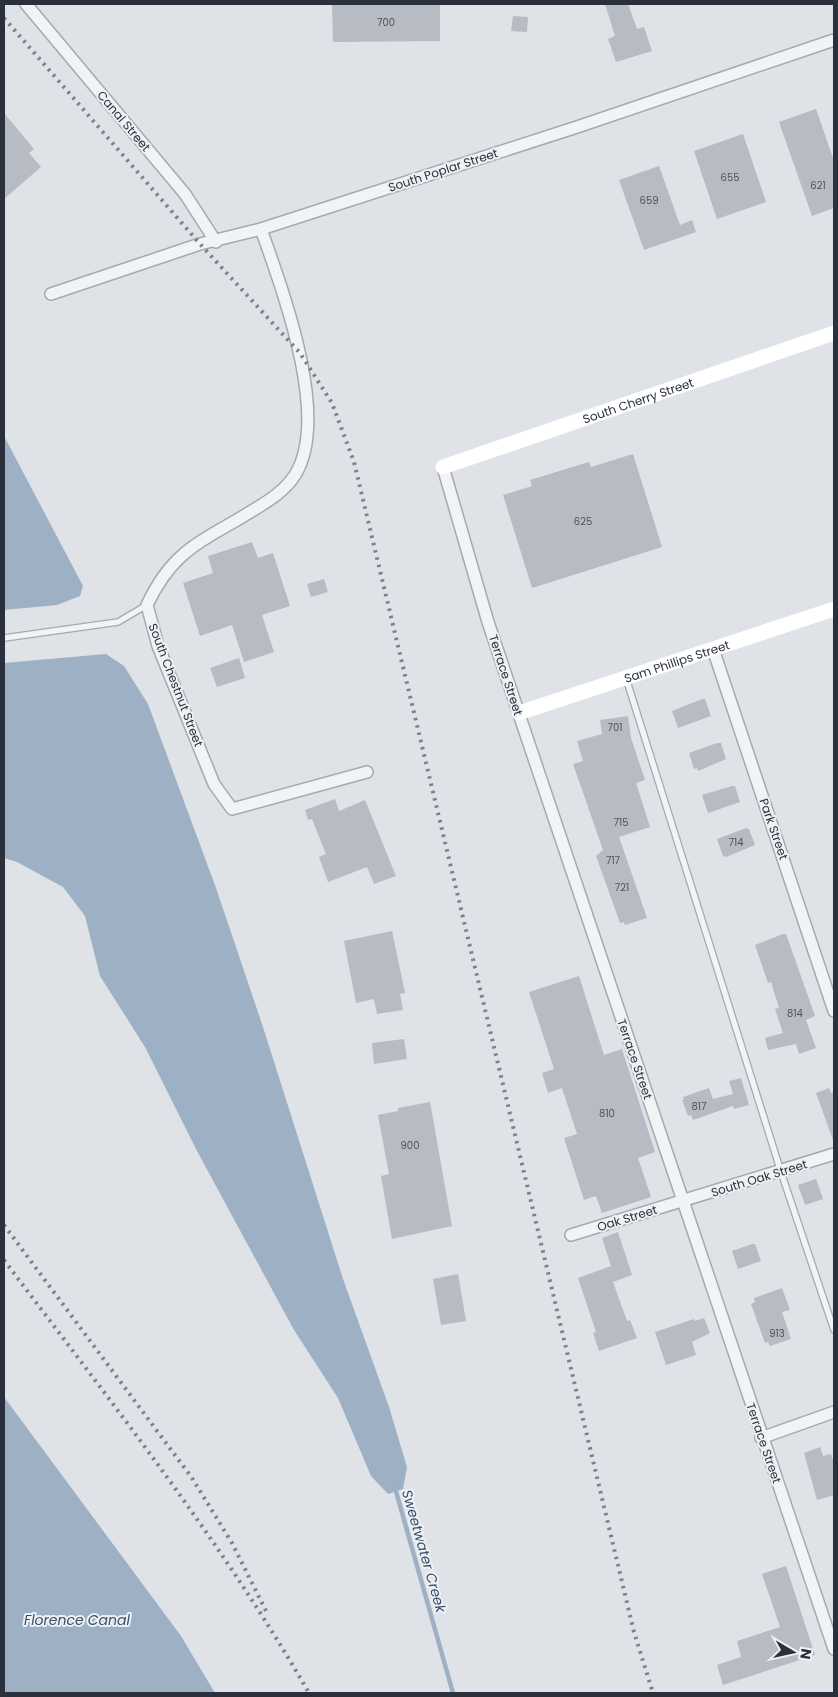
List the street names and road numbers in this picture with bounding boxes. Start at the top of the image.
street label: Canal Street [94,87,154,155]
street label: South Poplar Street [386,144,500,196]
street label: South Cherry Street [580,373,696,427]
street label: South Chestnut Street [145,621,207,749]
street label: Terrace Street [485,632,527,718]
street label: Sam Phillips Street [622,636,732,686]
street label: Park Street [756,796,792,862]
street label: Terrace Street [613,1016,657,1102]
street label: South Oak Street [709,1155,809,1201]
street label: Oak Street [595,1201,659,1235]
street label: Terrace Street [742,1400,786,1486]

